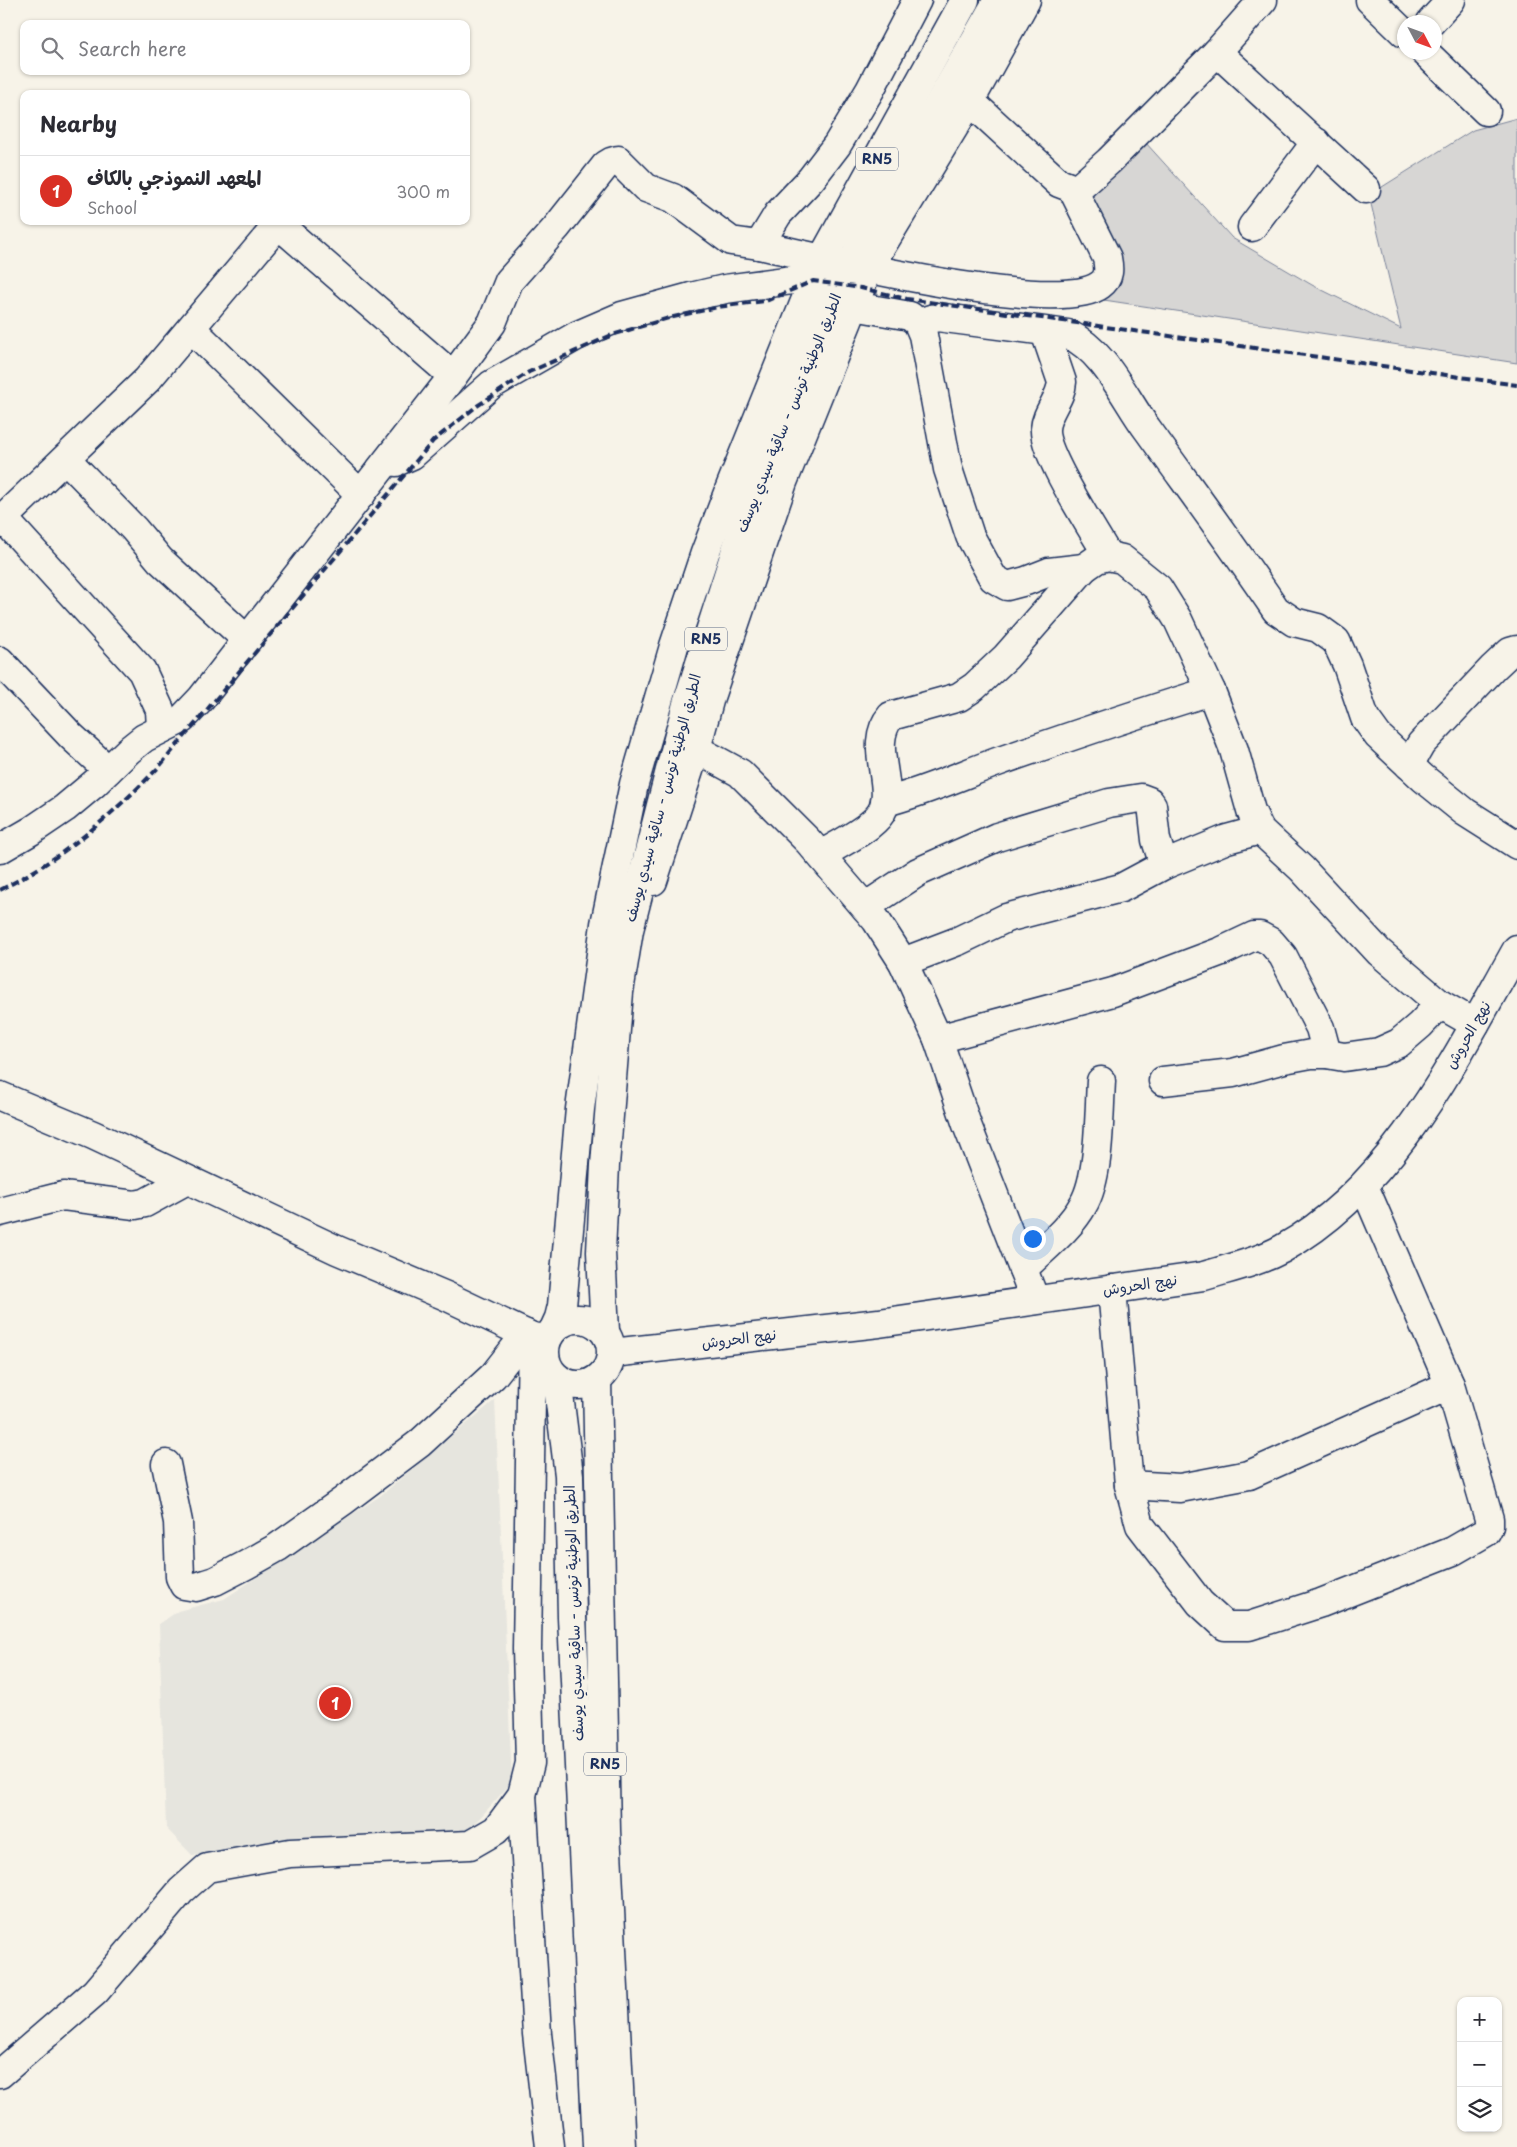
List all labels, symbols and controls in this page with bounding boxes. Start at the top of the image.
north arrow [1397,15,1442,60]
search box [20,20,470,75]
icon: search [38,34,66,62]
text: Search here [78,34,187,62]
text: Nearby [40,107,117,139]
road number: RN5 [856,148,898,170]
text: المعهد النموذجي بالكاف [87,163,261,191]
text: 1 [52,179,60,203]
text: 300 m [396,179,450,203]
text: School [87,195,137,219]
street label: الطريق الوطنية تونس - ساقية سيدي يوسف [729,289,847,536]
road number: RN5 [685,628,727,650]
street label: الطريق الوطنية تونس - ساقية سيدي يوسف [617,671,707,925]
street label: نهج الحروش [1438,996,1495,1073]
your location [1020,1226,1046,1252]
street label: نهج الحروش [1101,1267,1179,1300]
street label: نهج الحروش [700,1322,777,1354]
street label: الطريق الوطنية تونس - ساقية سيدي يوسف [557,1485,589,1742]
pin: 1 [319,1684,351,1722]
road number: RN5 [584,1752,626,1776]
map controls [1457,1997,1502,2132]
button: + [1457,1997,1502,2042]
button: − [1457,2042,1502,2087]
button: layers [1457,2087,1502,2132]

